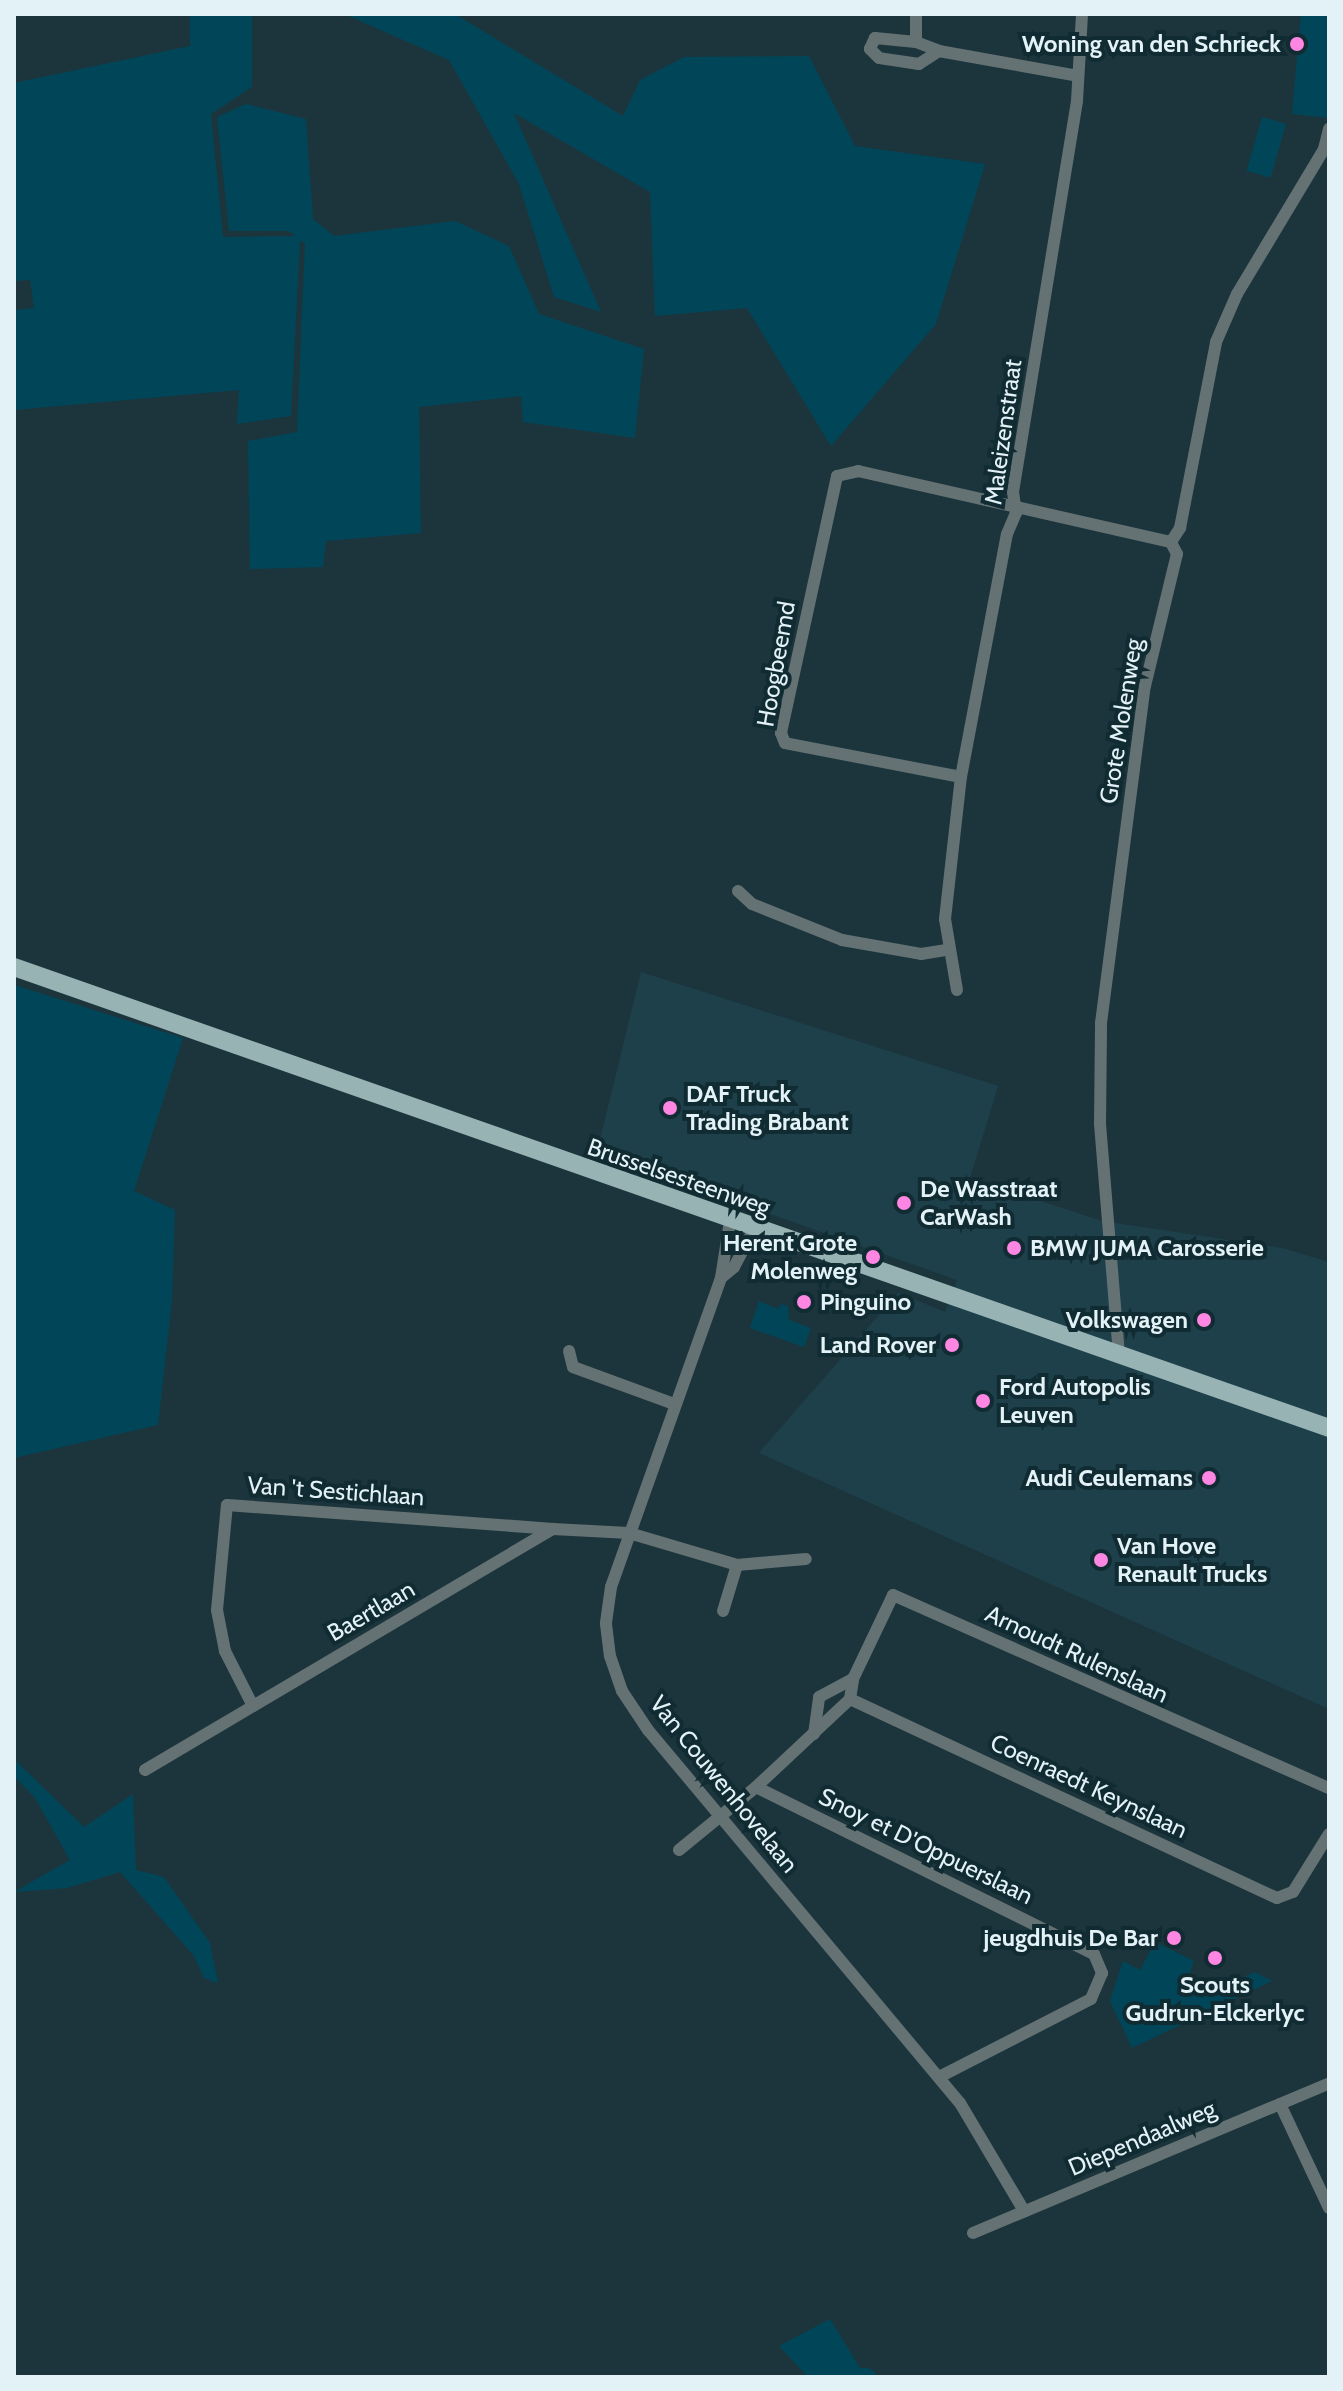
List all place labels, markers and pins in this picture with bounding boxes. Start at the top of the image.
place label: Woning van den Schrieck [1022,30,1281,58]
marker: Woning van den Schrieck [1288,35,1306,53]
place label: DAF Truck Trading Brabant [686,1080,849,1136]
marker: DAF Truck Trading Brabant [661,1099,679,1117]
place label: De Wasstraat CarWash [920,1175,1057,1231]
marker: De Wasstraat CarWash [895,1194,913,1212]
place label: Herent Grote Molenweg [723,1229,857,1285]
place label: BMW JUMA Carosserie [1030,1234,1264,1262]
marker: BMW JUMA Carosserie [1005,1239,1023,1257]
marker: Herent Grote Molenweg [864,1248,882,1266]
place label: Pinguino [820,1288,911,1316]
marker: Pinguino [795,1293,813,1311]
place label: Volkswagen [1066,1306,1188,1334]
marker: Volkswagen [1195,1311,1213,1329]
place label: Land Rover [820,1331,936,1359]
marker: Land Rover [943,1336,961,1354]
place label: Ford Autopolis Leuven [999,1373,1151,1429]
marker: Ford Autopolis Leuven [974,1392,992,1410]
place label: Audi Ceulemans [1026,1464,1193,1492]
marker: Audi Ceulemans [1200,1469,1218,1487]
place label: Van Hove Renault Trucks [1117,1532,1267,1588]
marker: Van Hove Renault Trucks [1092,1551,1110,1569]
place label: jeugdhuis De Bar [984,1924,1158,1952]
marker: jeugdhuis De Bar [1165,1929,1183,1947]
marker: Scouts Gudrun-Elckerlyc [1206,1949,1224,1967]
place label: Scouts Gudrun-Elckerlyc [1125,1971,1305,2027]

